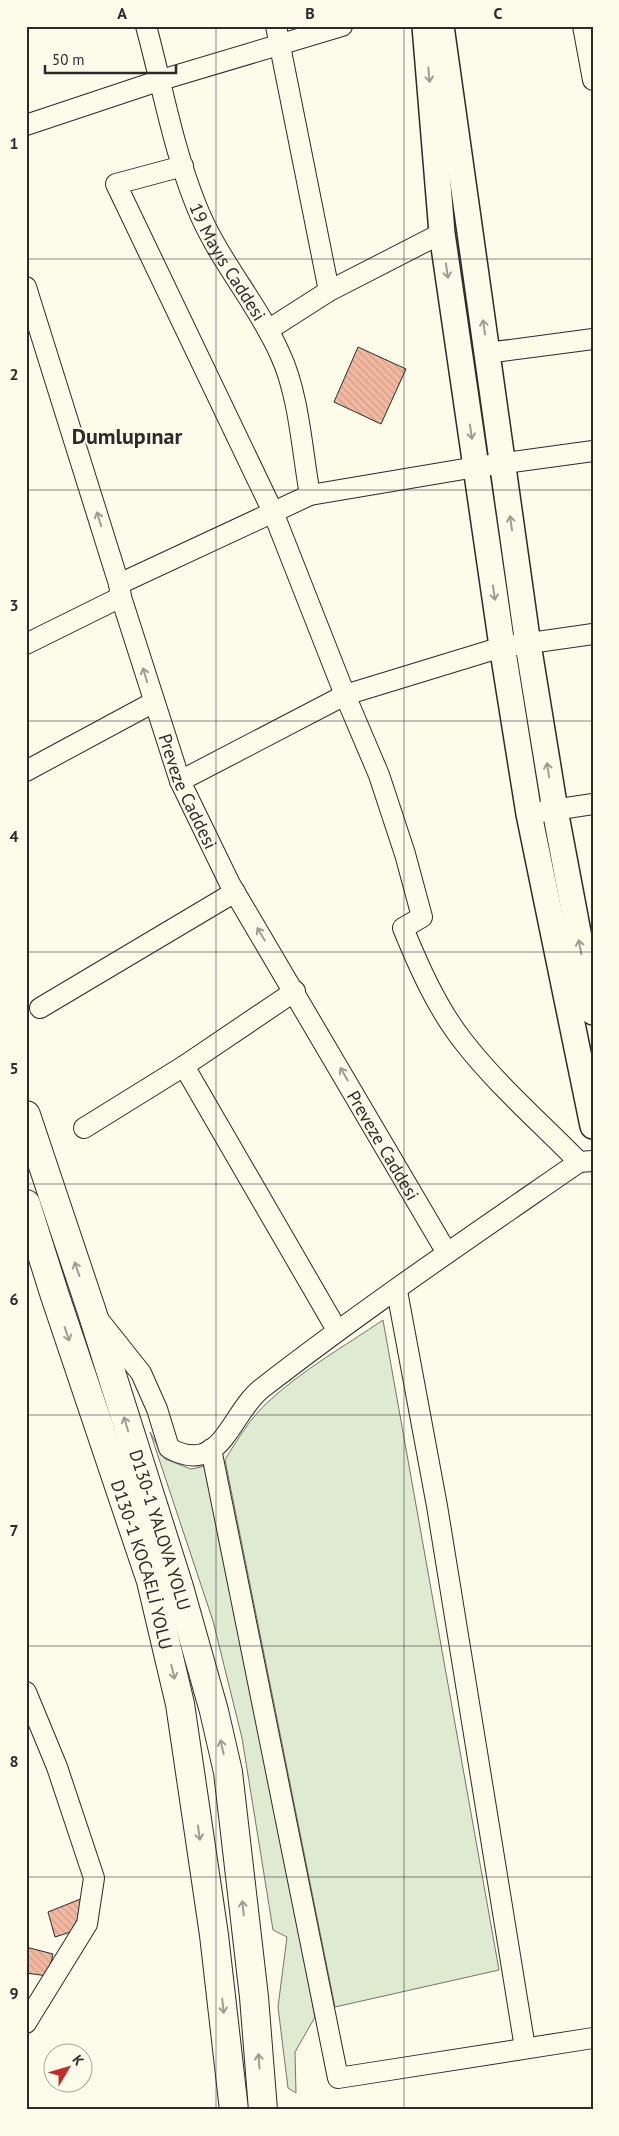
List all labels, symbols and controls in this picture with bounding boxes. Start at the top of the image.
text: A [117,3,127,23]
text: B [305,3,315,23]
text: C [494,3,503,23]
scale bar [45,42,176,74]
text: 50 m [52,50,85,69]
one-way arrow [424,67,433,83]
text: 1 [9,133,19,153]
street label: 19 Mayıs Caddesi [185,199,271,325]
one-way arrow [443,263,453,279]
one-way arrow [479,320,489,336]
text: 2 [9,364,19,384]
district label: Dumlupınar [72,422,183,450]
one-way arrow [466,424,476,440]
one-way arrow [94,512,103,528]
one-way arrow [506,515,516,531]
one-way arrow [490,585,500,601]
text: 3 [9,595,19,615]
one-way arrow [140,667,150,683]
street label: Preveze Caddesi [154,731,223,853]
one-way arrow [543,763,553,779]
text: 4 [9,826,19,846]
one-way arrow [255,928,265,942]
one-way arrow [575,940,585,956]
text: 5 [9,1058,19,1078]
one-way arrow [338,1068,348,1082]
street label: Preveze Caddesi [342,1086,425,1204]
one-way arrow [72,1262,81,1277]
text: 6 [9,1289,19,1309]
one-way arrow [63,1325,73,1341]
one-way arrow [121,1417,130,1432]
street label: D130-1 YALOVA YOLU [125,1446,196,1613]
street label: D130-1 KOCAELİ YOLU [106,1477,178,1652]
text: 7 [9,1520,19,1540]
one-way arrow [169,1664,178,1680]
one-way arrow [217,1740,226,1756]
text: 8 [9,1751,19,1771]
one-way arrow [195,1824,205,1840]
one-way arrow [238,1901,248,1917]
text: 9 [9,1983,19,2003]
one-way arrow [218,1997,227,2013]
north arrow [42,2044,92,2094]
text: K [68,2051,88,2069]
one-way arrow [254,2053,264,2069]

